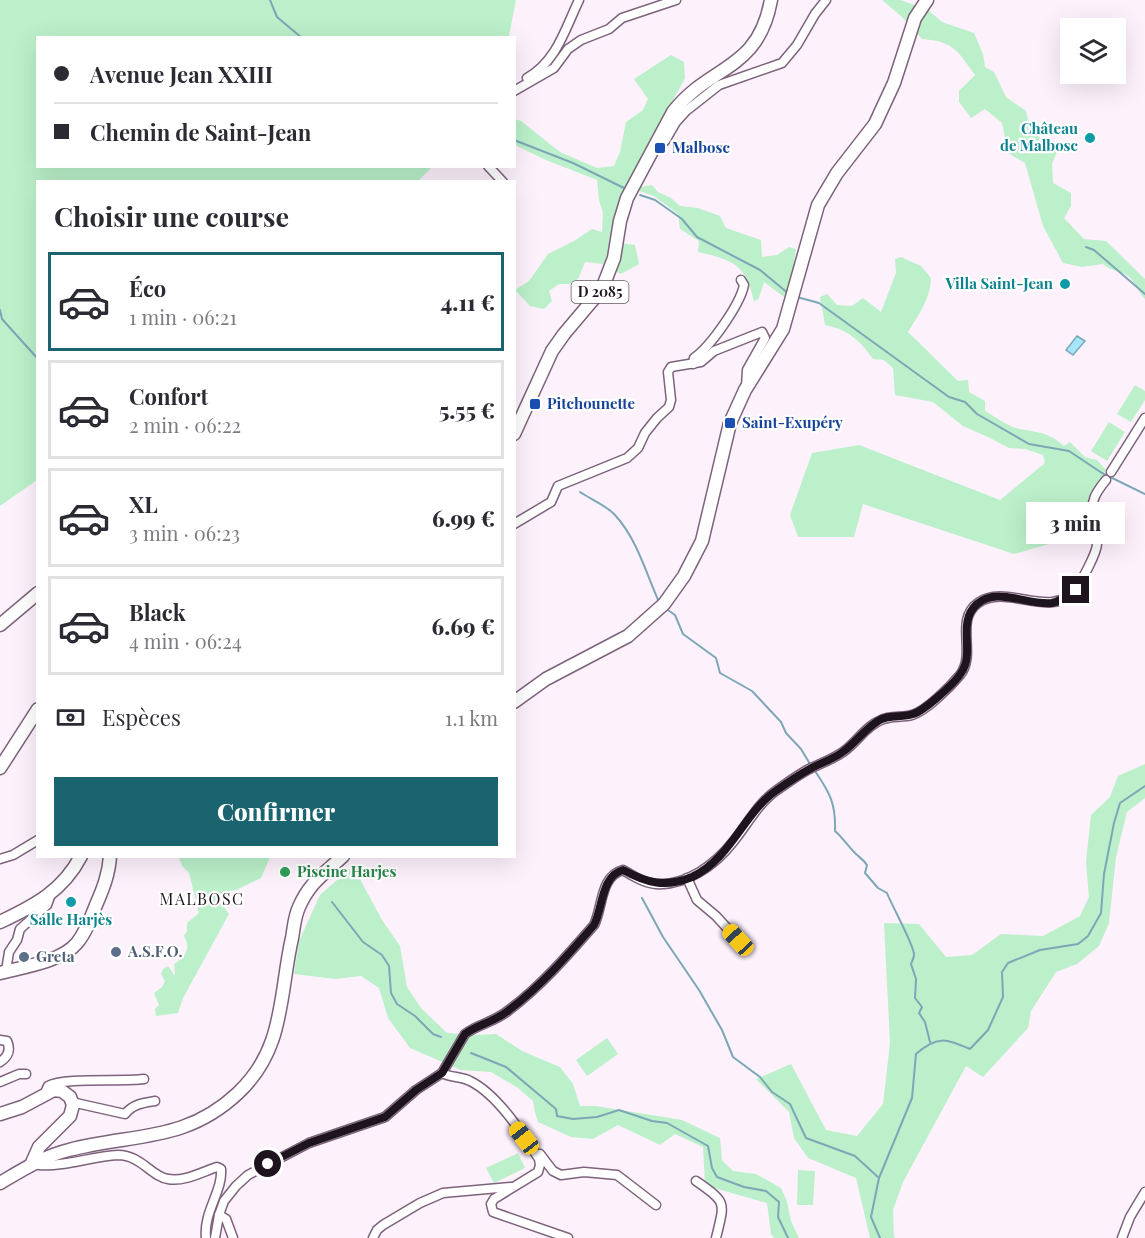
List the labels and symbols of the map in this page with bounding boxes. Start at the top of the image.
place label: Château de Malbosc [1000,118,1079,155]
marker: Château de Malbosc [1083,131,1097,145]
place label: Malbosc [672,137,730,157]
marker: Malbosc [653,141,667,155]
place label: Villa Saint-Jean [944,273,1054,293]
marker: Villa Saint-Jean [1058,277,1072,291]
road number: D 2085 [572,281,628,303]
place label: Pitchounette [547,393,636,413]
marker: Pitchounette [528,397,542,411]
place label: Saint-Exupéry [742,412,843,432]
marker: Saint-Exupéry [723,416,737,430]
callout: 3 min [1026,503,1126,545]
route end [1062,576,1089,603]
place label: Piscine Harjes [297,861,396,881]
marker: Piscine Harjes [278,865,292,879]
district label: MALBOSC [159,888,245,909]
marker: Salle Harjès [64,895,78,909]
place label: Salle Harjès [30,909,112,929]
car [719,921,757,959]
place label: A.S.F.O. [127,941,182,961]
marker: A.S.F.O. [109,945,123,959]
place label: Greta [36,946,75,966]
marker: Greta [17,950,31,964]
car [506,1118,542,1158]
route start [254,1150,281,1177]

